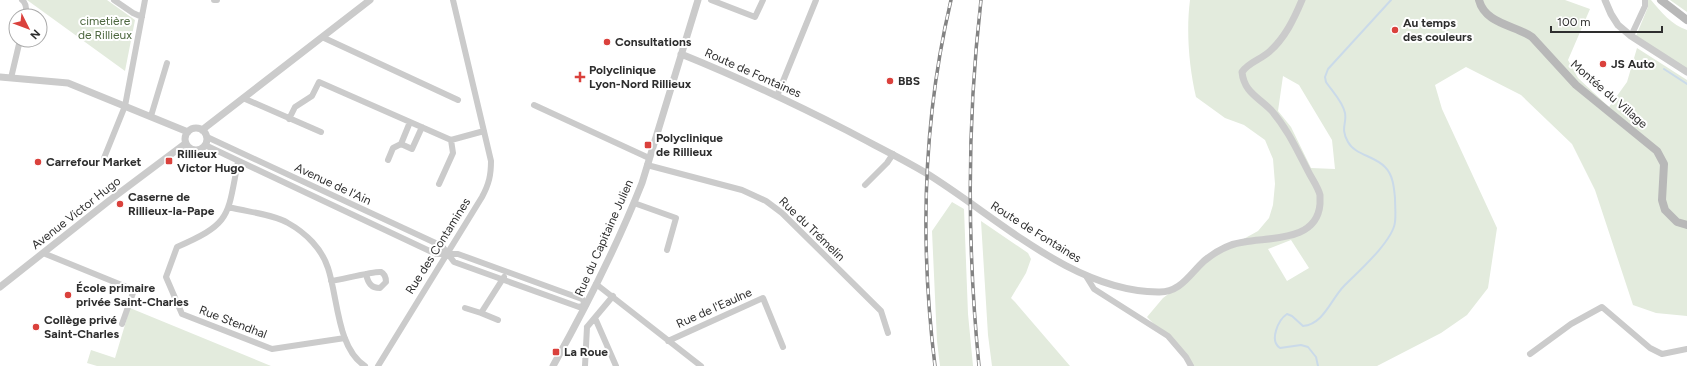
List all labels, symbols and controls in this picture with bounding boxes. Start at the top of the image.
north arrow [8,8,48,48]
scale bar [1551,8,1662,34]
park label: cimetière de Rillieux [78,14,132,42]
text: 100 m [1557,15,1591,29]
place label: Au temps des couleurs [1403,16,1473,44]
marker: Au temps des couleurs [1390,25,1400,35]
text: N [27,27,43,42]
place label: Consultations [615,35,692,49]
marker: Consultations [602,37,612,47]
street label: Route de Fontaines [703,45,804,101]
street label: Montée du Village [1568,57,1651,131]
place label: JS Auto [1611,57,1655,71]
marker: JS Auto [1598,59,1608,69]
place label: Polyclinique Lyon-Nord Rillieux [589,63,692,91]
marker: Polyclinique Lyon-Nord Rillieux [574,71,586,83]
place label: BBS [898,74,920,88]
marker: BBS [885,76,895,86]
place label: Polyclinique de Rillieux [656,131,723,159]
marker: Polyclinique de Rillieux [643,140,653,150]
place label: Rillieux Victor Hugo [177,147,244,175]
place label: Carrefour Market [46,155,142,169]
marker: Rillieux Victor Hugo [164,156,174,166]
marker: Carrefour Market [33,157,43,167]
street label: Avenue de l'Ain [293,160,374,208]
street label: Avenue Victor Hugo [29,174,123,252]
street label: Rue du Capitaine Julien [572,177,636,299]
place label: Caserne de Rillieux-la-Pape [128,190,215,218]
street label: Rue du Trémelin [776,194,848,264]
street label: Rue des Contamines [403,195,473,297]
street label: Route de Fontaines [988,198,1084,266]
marker: Caserne de Rillieux-la-Pape [115,199,125,209]
place label: École primaire privée Saint-Charles [76,281,189,309]
street label: Rue de l'Eaulne [674,285,754,331]
marker: École primaire privée Saint-Charles [63,290,73,300]
street label: Rue Stendhal [197,303,269,341]
place label: Collège privé Saint-Charles [44,313,119,341]
marker: Collège privé Saint-Charles [31,322,41,332]
place label: La Roue [564,345,608,359]
marker: La Roue [551,347,561,357]

